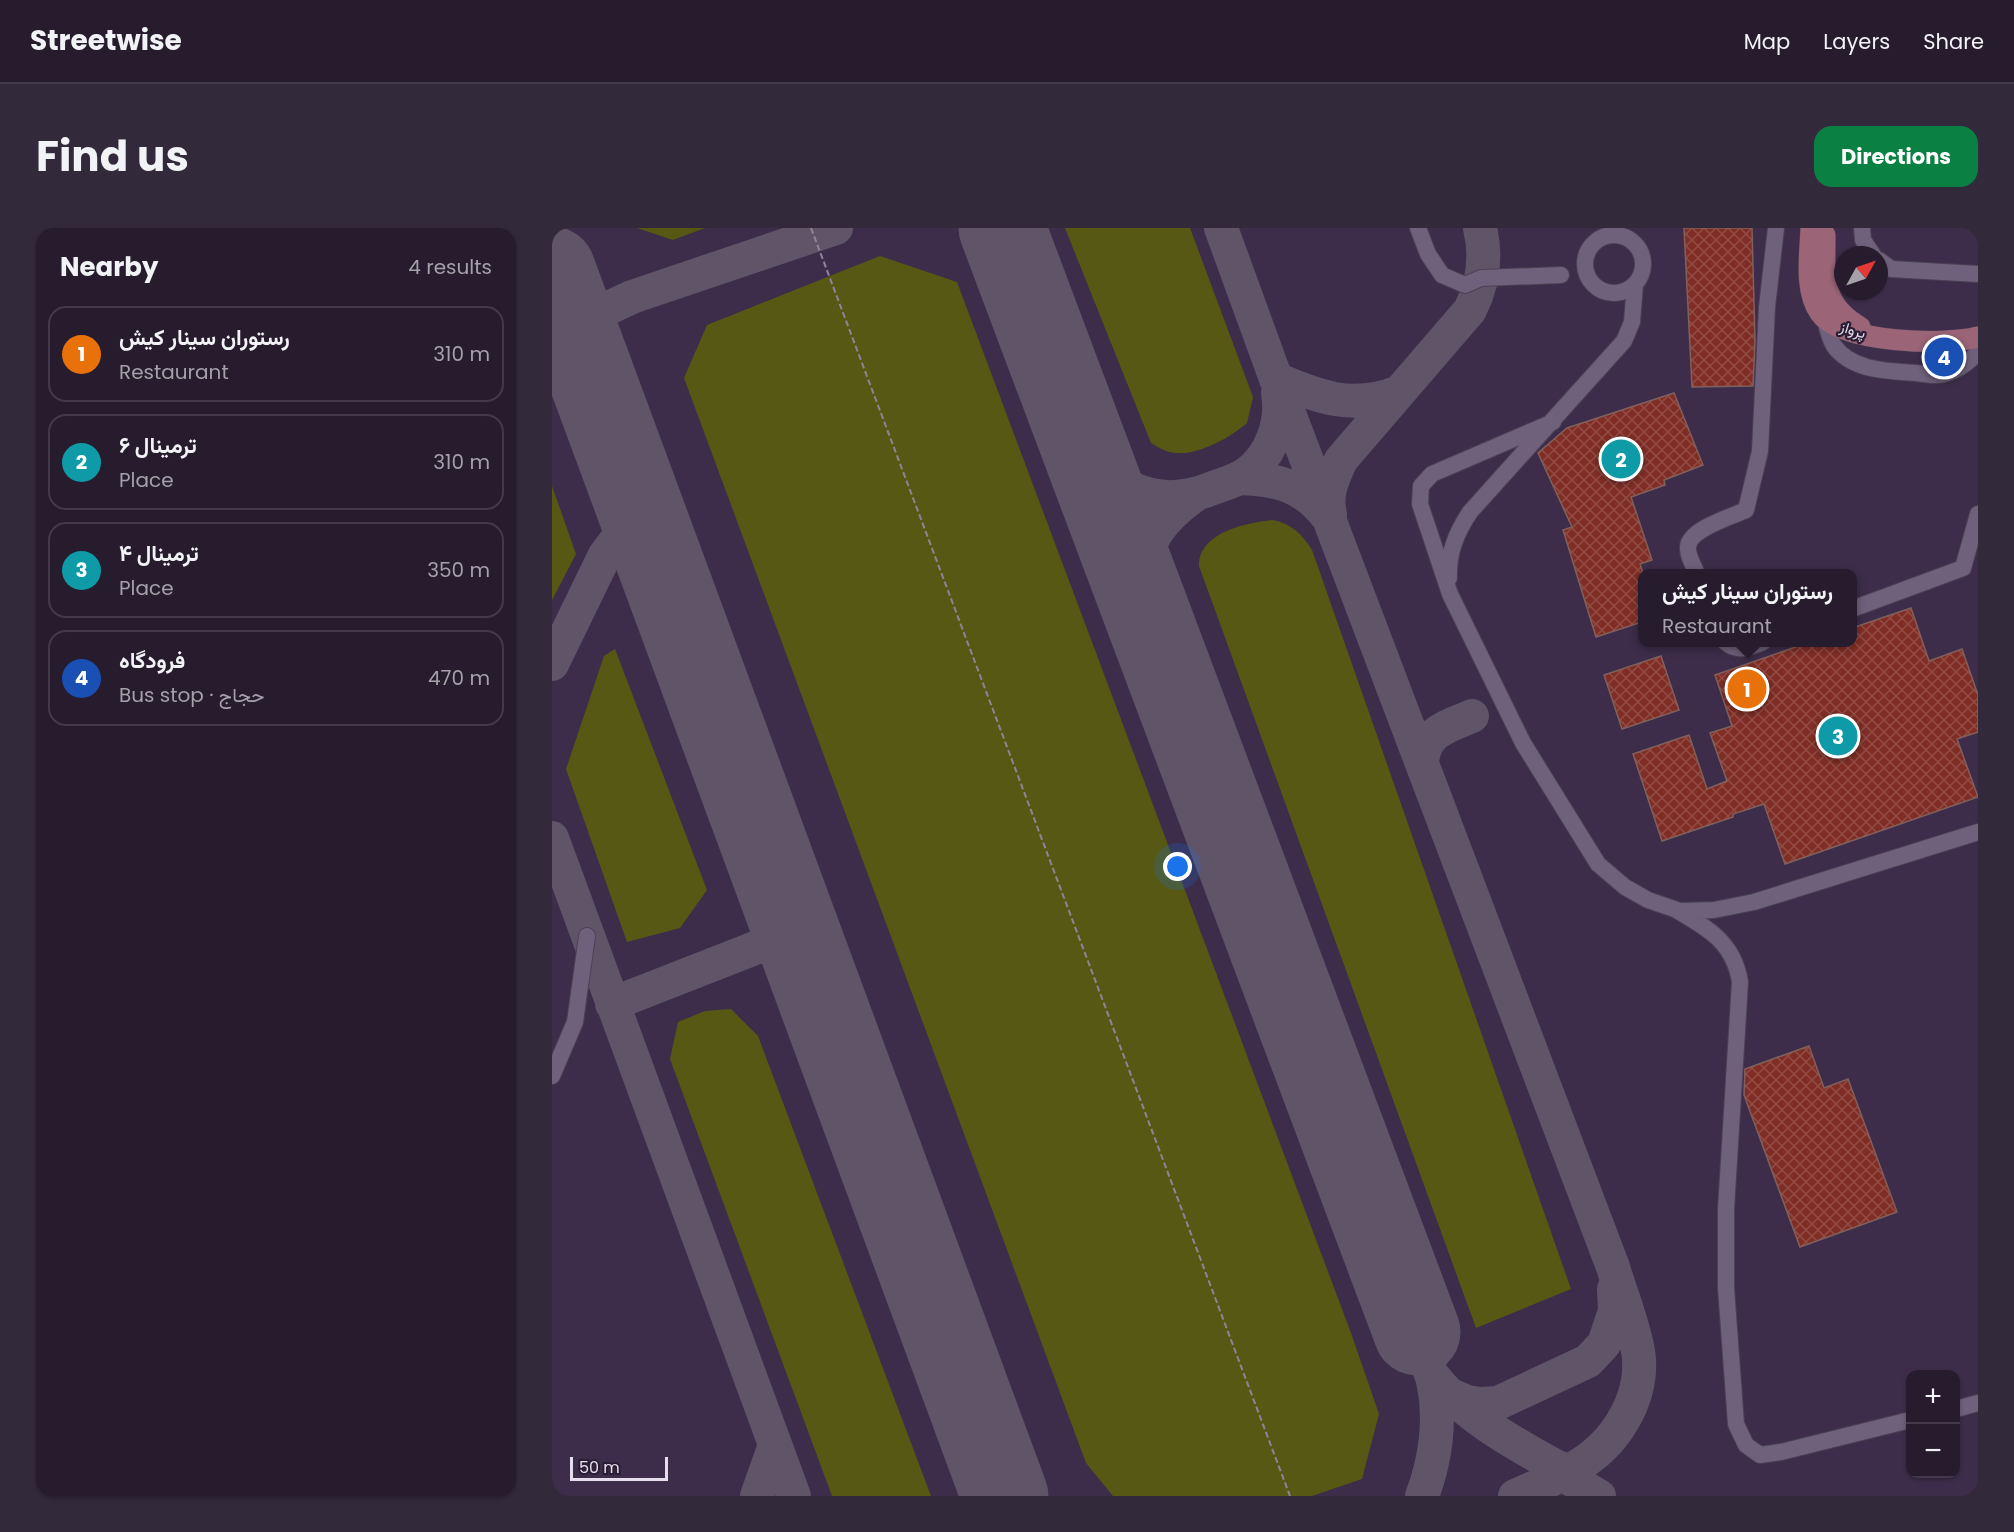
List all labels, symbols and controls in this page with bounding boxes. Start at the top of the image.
text: Streetwise [30,21,182,60]
text: Map [1744,27,1790,56]
text: Layers [1823,27,1890,56]
text: Share [1923,27,1984,56]
button: Directions [1814,126,1978,187]
text: Find us [36,127,189,186]
north arrow [1834,246,1888,300]
text: Nearby [60,249,158,285]
text: 4 results [408,253,492,281]
street label: پرواز [1837,315,1869,343]
text: رستوران سینار کیش [119,322,290,353]
pin: 4 [1924,334,1964,380]
text: 1 [78,340,85,368]
text: 310 m [433,340,490,368]
text: Restaurant [119,358,229,386]
text: ترمینال ۶ [119,430,197,461]
pin: 2 [1602,436,1640,482]
text: 2 [76,448,87,476]
text: 310 m [433,448,490,476]
text: Place [119,466,174,494]
text: ترمینال ۴ [119,538,199,569]
text: 3 [75,556,88,584]
text: 350 m [427,556,490,584]
popup [1638,569,1857,647]
text: Place [119,574,174,602]
text: رستوران سینار کیش [1662,576,1833,607]
text: Restaurant [1662,612,1772,640]
text: فرودگاه [119,645,185,676]
text: 4 [75,664,88,692]
text: 470 m [428,664,490,692]
pin: 1 [1728,666,1766,712]
text: Bus stop · حجاج [119,681,264,709]
pin: 3 [1818,714,1858,758]
your location [1163,852,1192,881]
map controls [1906,1370,1960,1478]
button: + [1906,1370,1960,1424]
button: − [1906,1424,1960,1478]
scale bar [570,1454,668,1482]
text: 50 m [579,1456,620,1479]

